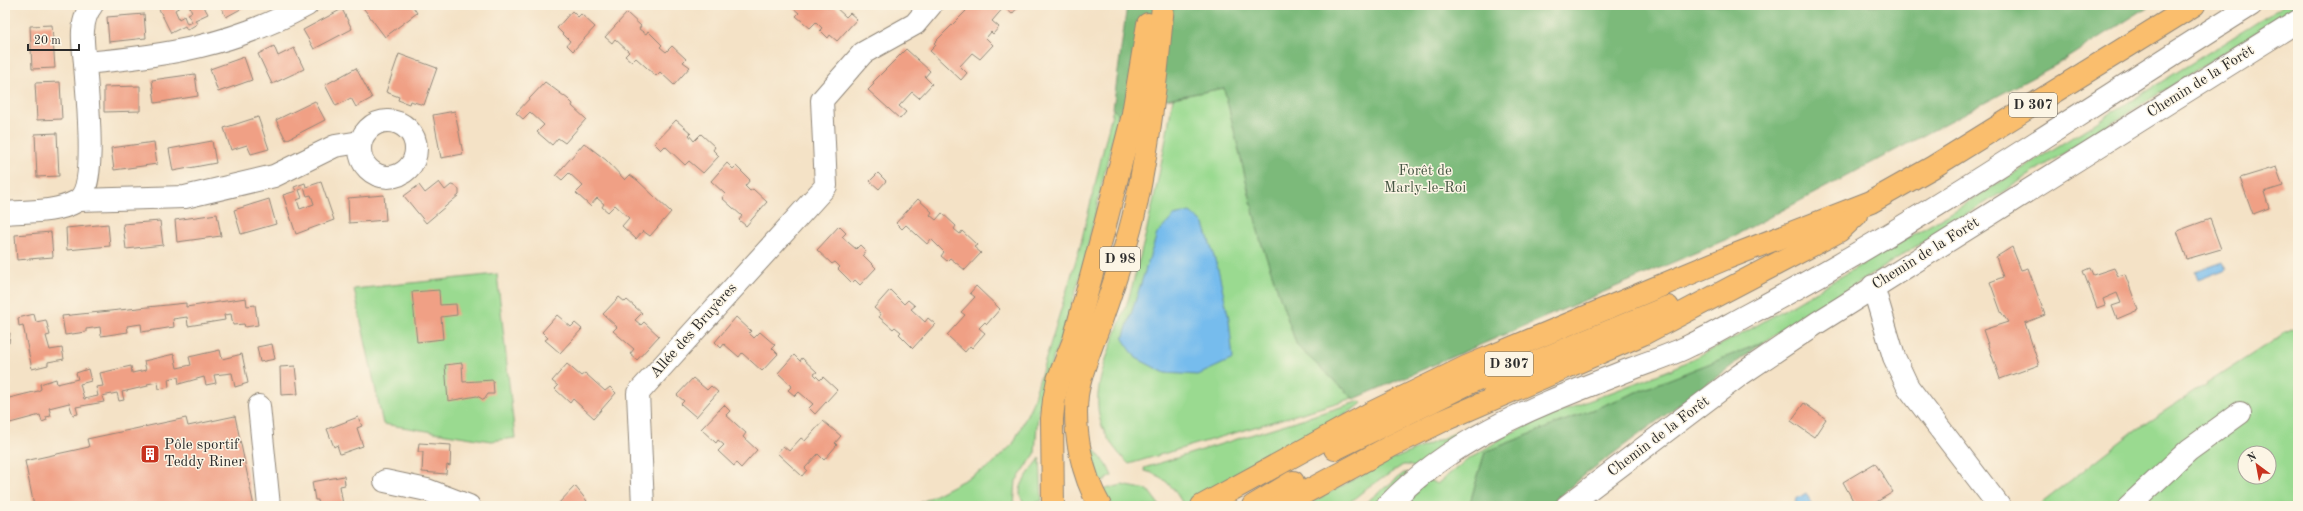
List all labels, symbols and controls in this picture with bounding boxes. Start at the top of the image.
scale bar [28,26,79,52]
text: 20 m [34,35,61,47]
street label: Chemin de la Forêt [2145,43,2257,121]
road number: D 307 [2009,93,2057,117]
park label: Forêt de Marly-le-Roi [1384,164,1466,196]
street label: Chemin de la Forêt [1870,215,1982,293]
road number: D 98 [1100,247,1140,271]
street label: Allée des Bruyères [648,281,740,381]
road number: D 307 [1485,352,1533,376]
street label: Chemin de la Forêt [1605,394,1713,480]
place label: Pôle sportif Teddy Riner [164,438,244,470]
building icon: Pôle sportif Teddy Riner [139,443,161,465]
north arrow [2237,445,2277,485]
text: N [2246,451,2259,465]

